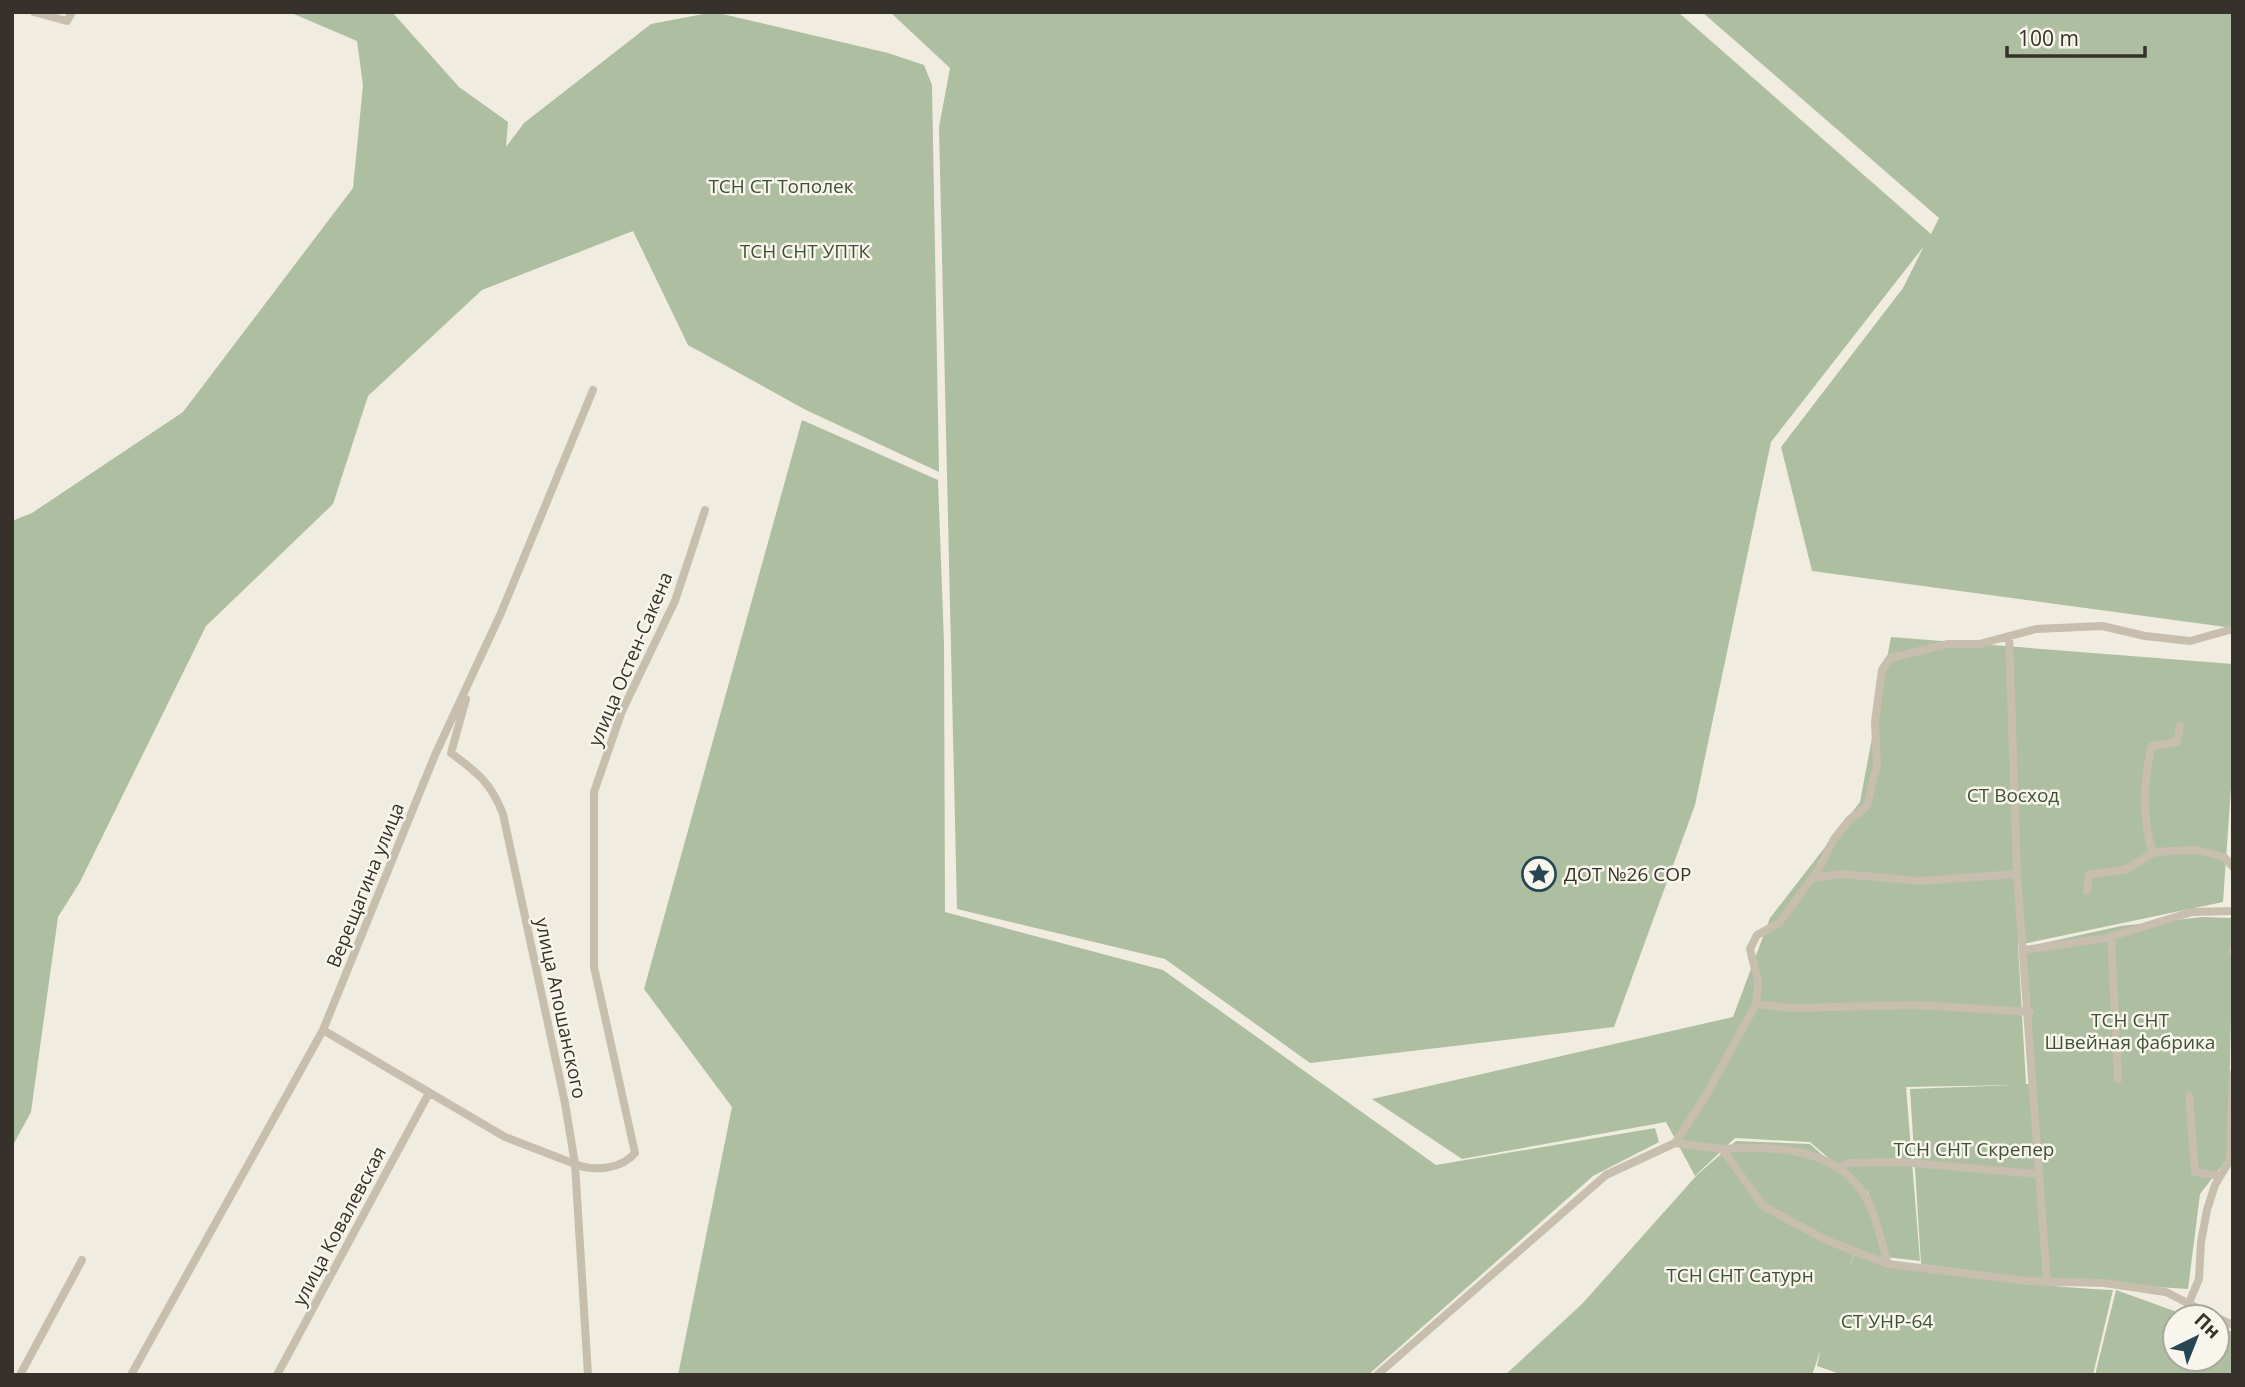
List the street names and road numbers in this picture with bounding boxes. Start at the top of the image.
street label: улица Остен-Сакена [581,568,679,750]
street label: Верещагина улица [320,799,410,971]
street label: улица Апошанского [529,915,593,1101]
street label: улица Ковалевская [286,1142,392,1310]

